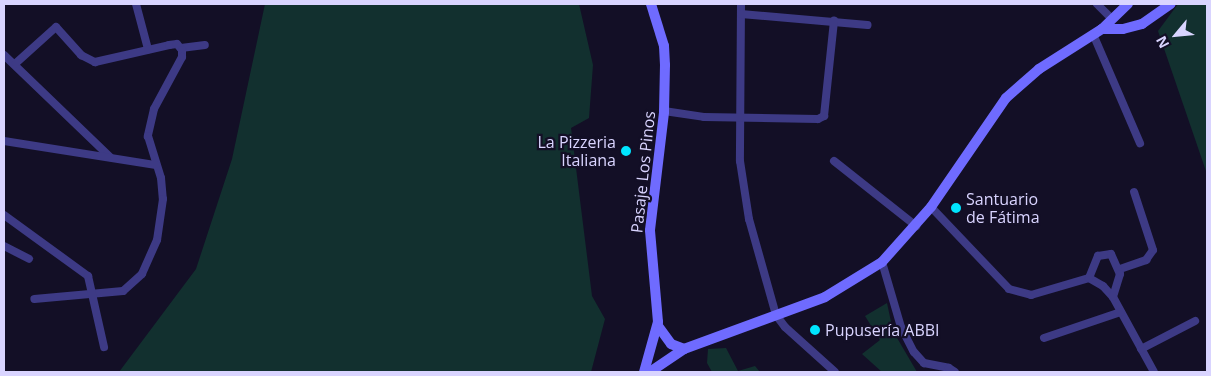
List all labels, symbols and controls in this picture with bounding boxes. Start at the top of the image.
north arrow [1151,10,1201,60]
text: N [1151,33,1173,52]
street label: Pasaje Los Pinos [627,110,659,234]
place label: La Pizzeria Italiana [537,132,616,170]
marker: La Pizzeria Italiana [620,145,632,157]
place label: Santuario de Fátima [966,189,1040,227]
marker: Santuario de Fátima [950,202,962,214]
place label: Pupusería ABBI [825,320,940,340]
marker: Pupusería ABBI [809,324,821,336]

